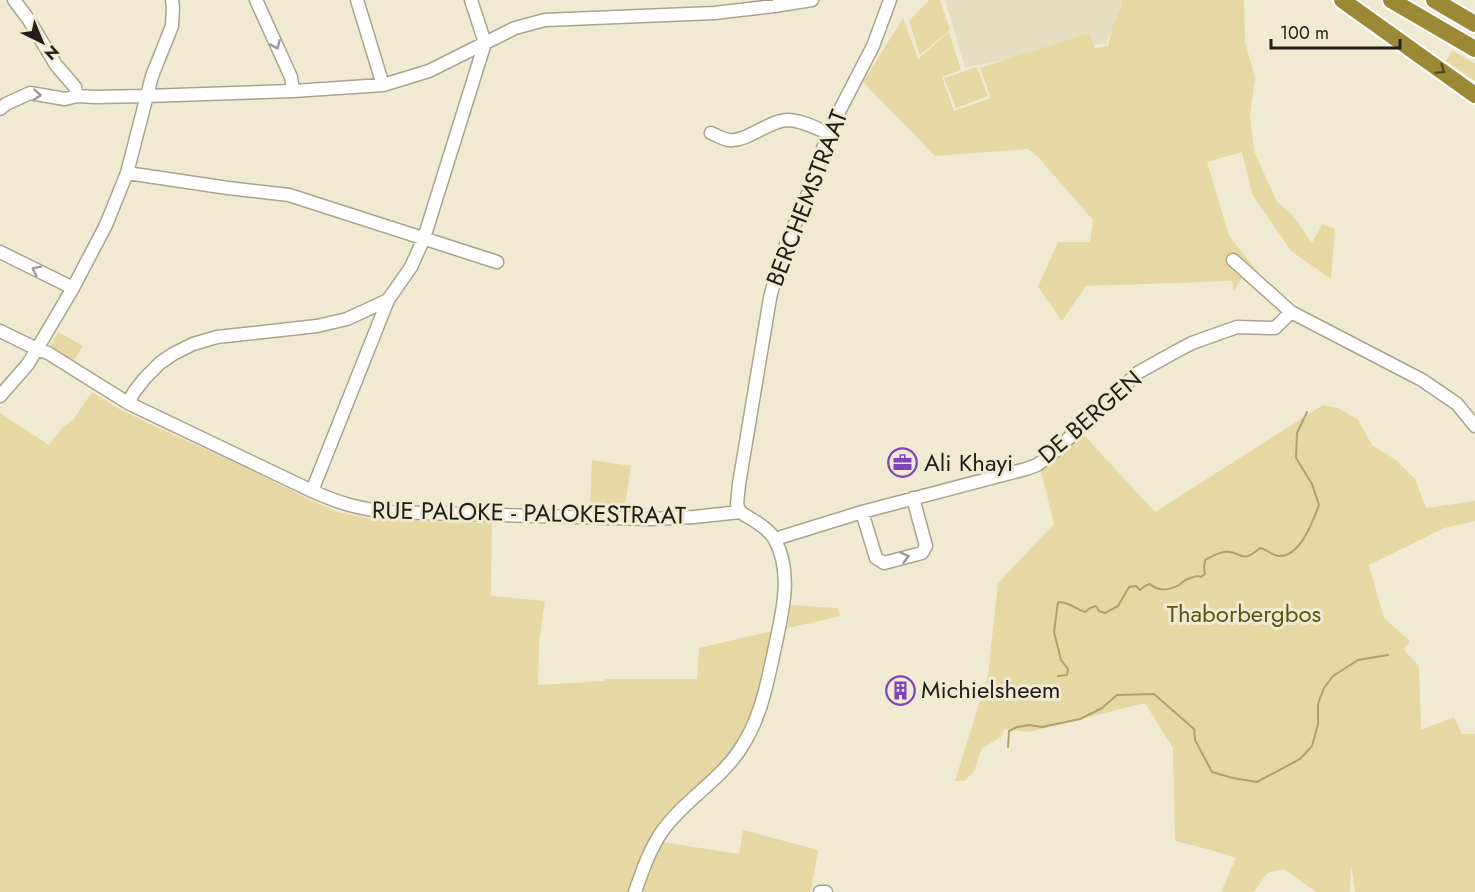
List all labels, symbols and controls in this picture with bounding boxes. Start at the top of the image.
north arrow [12,12,72,72]
scale bar [1271,12,1400,50]
text: 100 m [1280,20,1329,46]
one-way arrow [269,38,281,49]
text: N [39,40,64,65]
one-way arrow [1434,63,1445,74]
one-way arrow [32,88,42,101]
street label: BERCHEMSTRAAT [757,105,856,291]
one-way arrow [32,266,43,277]
street label: DE BERGEN [1030,362,1149,472]
place label: Ali Khayi [924,445,1013,480]
office icon: Ali Khayi [887,447,919,479]
street label: RUE PALOKE - PALOKESTRAAT [372,492,686,533]
one-way arrow [900,552,910,564]
park label: Thaborbergbos [1167,596,1321,631]
place label: Michielsheem [921,672,1061,707]
building icon: Michielsheem [884,674,916,706]

